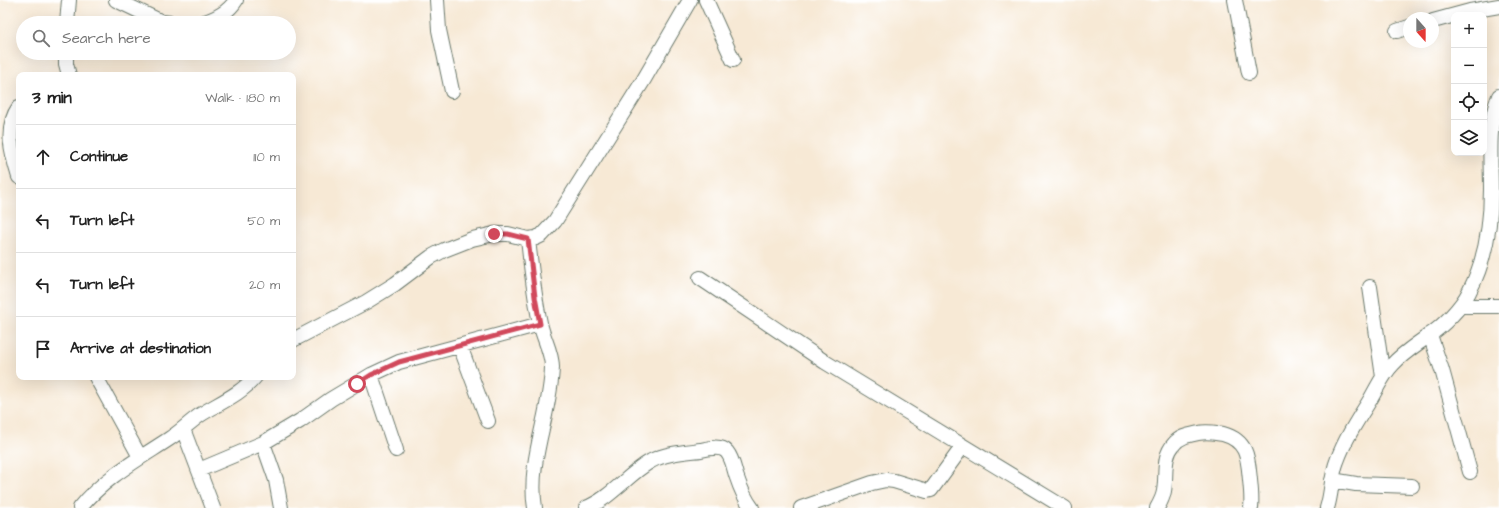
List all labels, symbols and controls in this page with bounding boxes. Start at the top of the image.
north arrow [1403,12,1439,48]
map controls [1451,12,1487,156]
button: + [1451,12,1487,48]
search box [16,16,296,60]
icon: search [30,27,52,49]
text: Search here [62,28,151,49]
button: − [1451,48,1487,84]
button: locate [1451,84,1487,120]
text: 3 min [32,86,72,110]
text: Walk · 180 m [205,89,280,107]
button: layers [1451,120,1487,156]
icon: ahead [32,146,54,168]
text: Continue [70,146,128,167]
text: 110 m [253,148,280,166]
icon: left [32,210,54,232]
text: Turn left [70,210,134,231]
text: 50 m [247,212,280,230]
route end [485,225,503,243]
icon: left [32,274,54,296]
text: Turn left [70,274,134,295]
text: 20 m [249,276,280,294]
icon: arrive [32,338,54,360]
text: Arrive at destination [70,338,211,359]
route start [348,375,366,393]

